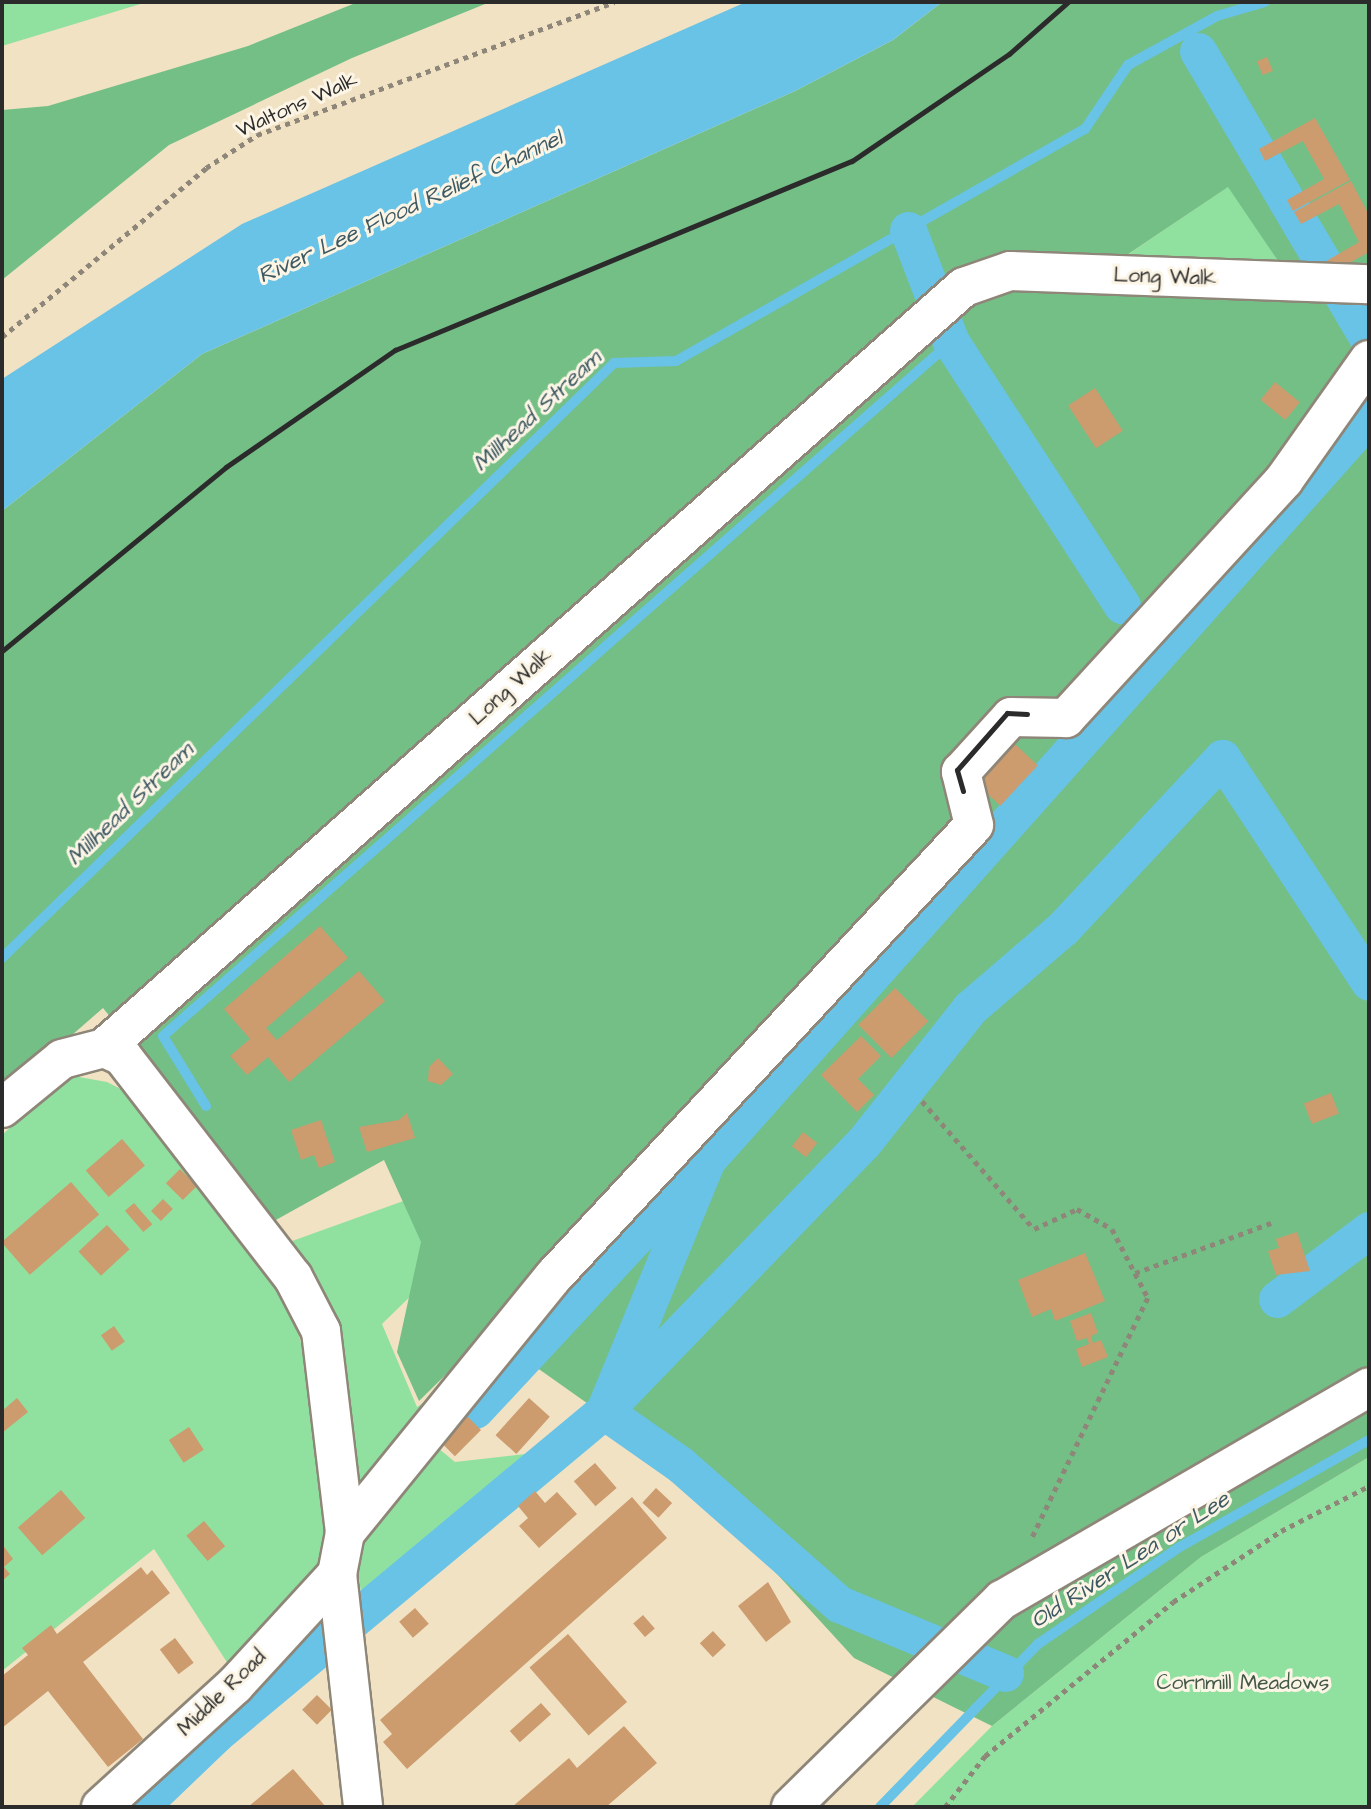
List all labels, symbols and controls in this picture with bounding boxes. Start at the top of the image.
street label: Waltons Walk [232,67,362,143]
water label: River Lee Flood Relief Channel [254,124,566,290]
street label: Long Walk [1113,263,1217,291]
water label: Millhead Stream [467,345,607,477]
street label: Long Walk [464,643,558,731]
water label: Millhead Stream [61,737,199,871]
water label: Old River Lea or Lee [1026,1485,1234,1635]
street label: Middle Road [172,1645,272,1741]
park label: Cornmill Meadows [1157,1670,1329,1696]

